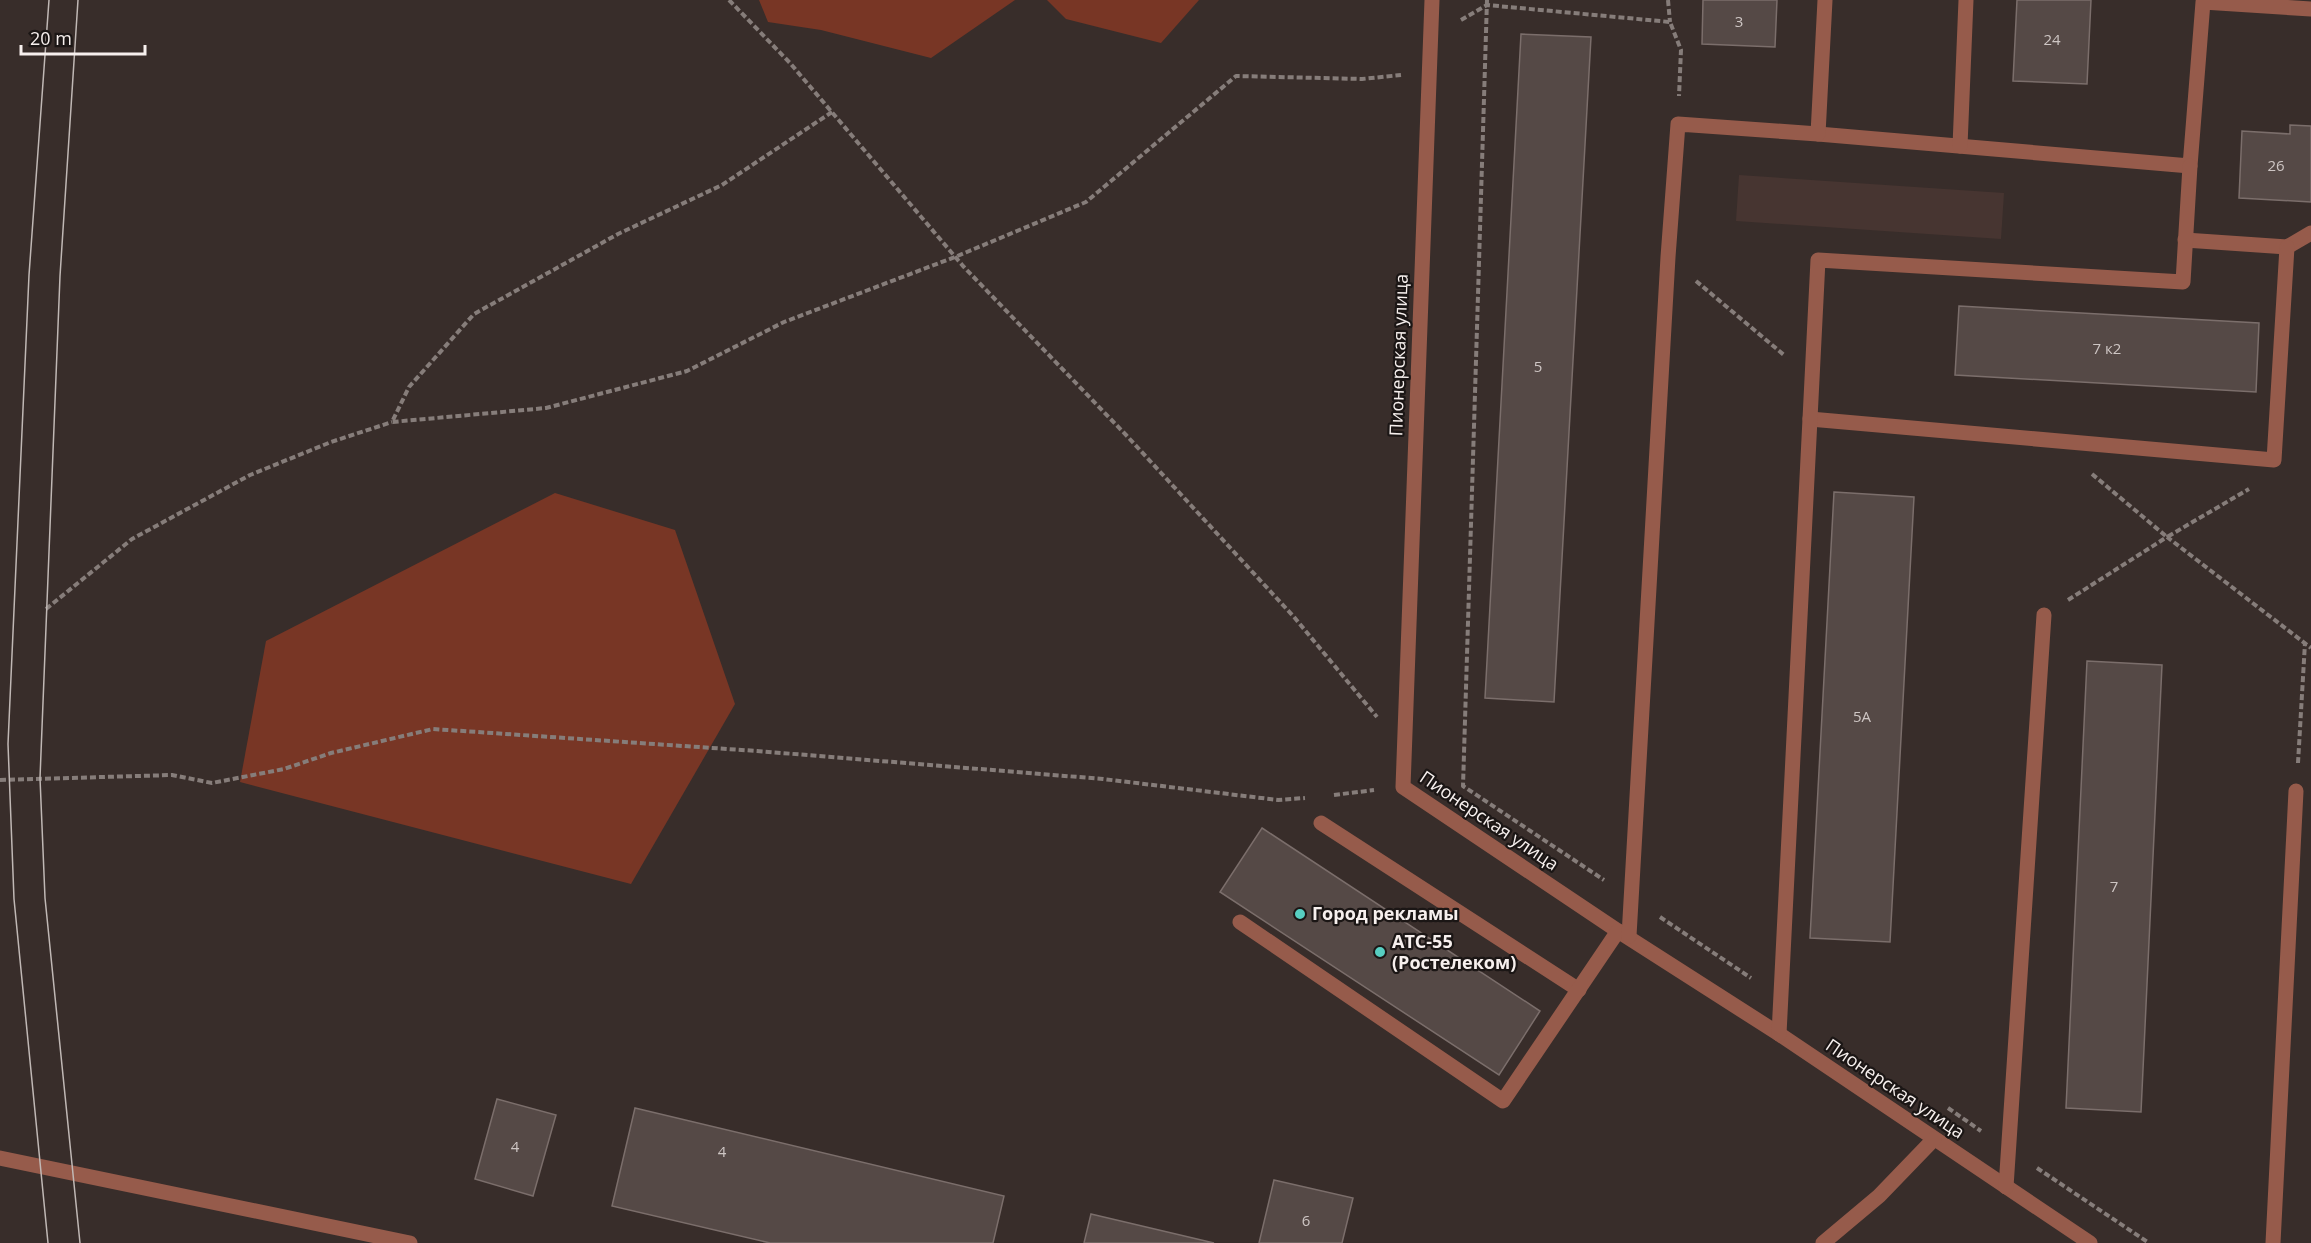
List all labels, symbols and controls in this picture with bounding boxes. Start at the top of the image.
house number: 3 [1735,11,1743,31]
scale bar [21,18,146,56]
text: 20 m [30,26,72,50]
house number: 24 [2043,29,2061,49]
house number: 26 [2267,155,2285,175]
street label: Пионерская улица [1383,273,1413,437]
house number: 7 к2 [2093,338,2121,358]
house number: 5 [1534,356,1542,376]
house number: 5А [1853,706,1872,726]
street label: Пионерская улица [1415,765,1564,876]
house number: 7 [2110,876,2118,896]
place label: Город рекламы [1312,901,1459,925]
marker: Город рекламы [1293,907,1307,921]
place label: АТС-55 (Ростелеком) [1392,929,1516,974]
marker: АТС-55 (Ростелеком) [1373,945,1387,959]
street label: Пионерская улица [1821,1033,1970,1144]
house number: 4 [511,1136,520,1156]
house number: 4 [718,1141,727,1161]
house number: 6 [1302,1210,1310,1230]

